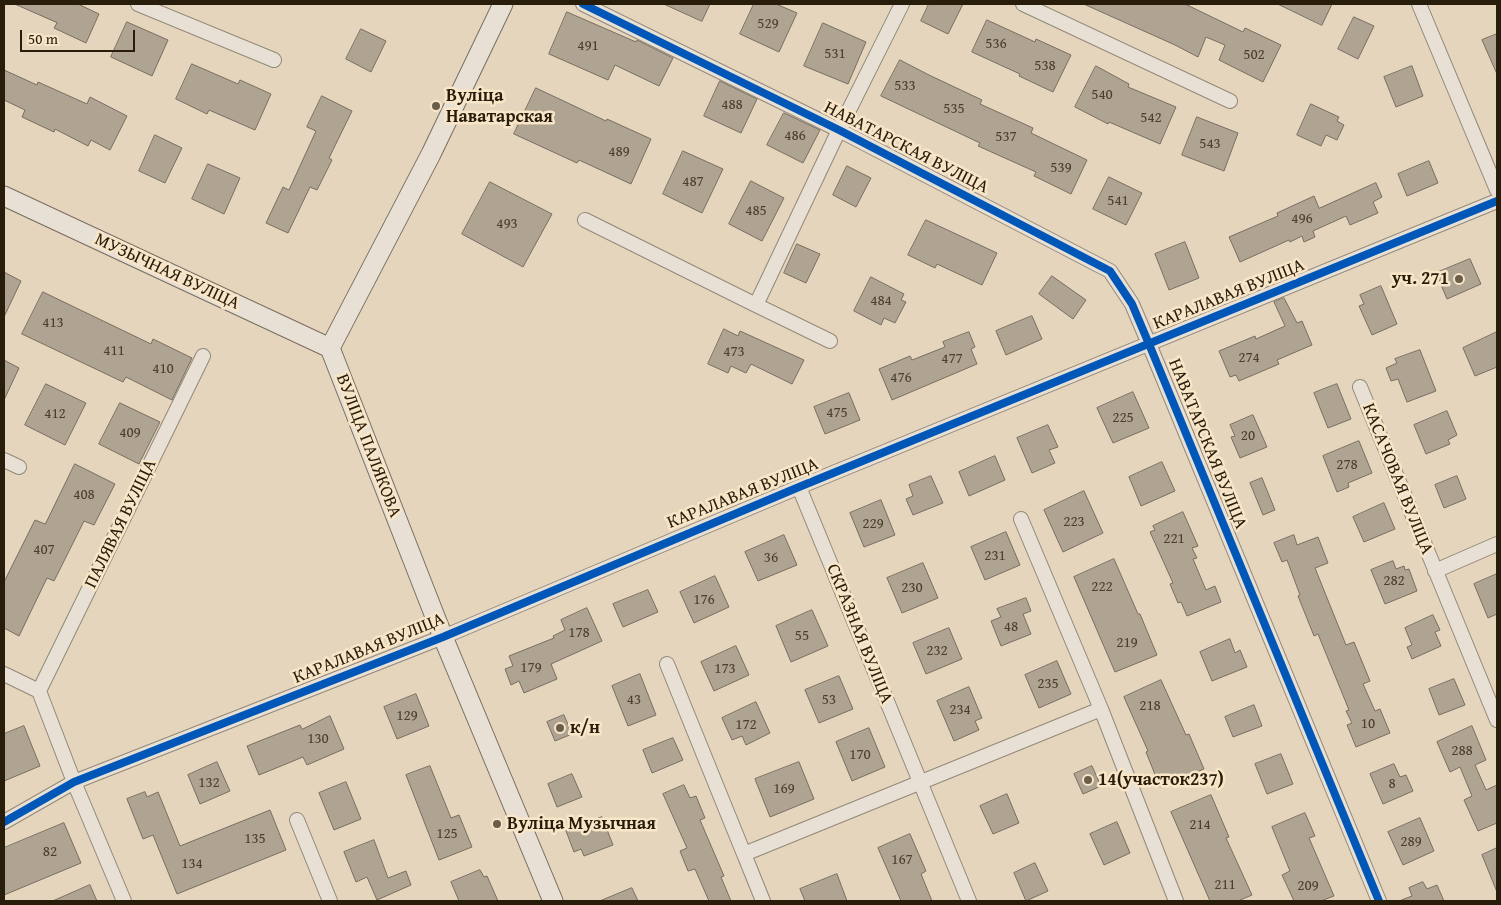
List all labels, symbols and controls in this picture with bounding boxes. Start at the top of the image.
house number: 529 [757,15,779,33]
scale bar [22,20,138,52]
text: 50 m [28,28,58,49]
house number: 536 [985,35,1007,53]
house number: 491 [577,37,599,55]
house number: 531 [824,45,846,63]
house number: 502 [1243,46,1265,64]
house number: 538 [1034,57,1056,75]
house number: 533 [894,77,916,95]
place label: Вуліца Наватарская [446,85,553,128]
house number: 540 [1091,86,1113,104]
house number: 488 [721,96,743,114]
street label: НАВАТАРСКАЯ ВУЛІЦА [820,97,992,199]
marker: Вуліца Наватарская [430,100,442,112]
house number: 535 [943,100,965,118]
house number: 542 [1140,109,1162,127]
house number: 486 [784,127,806,145]
house number: 537 [995,128,1017,146]
house number: 543 [1199,135,1221,153]
house number: 489 [608,143,630,161]
house number: 539 [1050,159,1072,177]
house number: 487 [682,173,704,191]
house number: 541 [1107,192,1129,210]
house number: 485 [745,202,767,220]
house number: 496 [1291,210,1313,228]
house number: 493 [496,215,518,233]
street label: МУЗЫЧНАЯ ВУЛІЦА [91,229,243,315]
street label: КАРАЛАВАЯ ВУЛІЦА [1150,255,1308,335]
place label: уч. 271 [1392,268,1449,290]
marker: уч. 271 [1453,273,1465,285]
house number: 484 [870,292,892,310]
house number: 413 [42,314,64,332]
house number: 411 [103,342,125,360]
house number: 473 [723,343,745,361]
house number: 274 [1238,349,1260,367]
house number: 477 [941,350,963,368]
street label: НАВАТАРСКАЯ ВУЛІЦА [1163,356,1251,532]
house number: 410 [152,360,174,378]
house number: 476 [890,369,912,387]
street label: ВУЛІЦА ПАЛЯКОВА [331,371,405,521]
street label: КАСАЧОВАЯ ВУЛІЦА [1357,400,1437,558]
house number: 475 [826,404,848,422]
house number: 412 [44,405,66,423]
house number: 225 [1112,409,1134,427]
house number: 409 [119,424,141,442]
house number: 20 [1241,427,1255,445]
street label: КАРАЛАВАЯ ВУЛІЦА [664,454,822,534]
street label: ПАЛЯВАЯ ВУЛІЦА [80,456,162,592]
house number: 278 [1336,456,1358,474]
house number: 408 [73,486,95,504]
house number: 223 [1063,513,1085,531]
house number: 229 [862,515,884,533]
house number: 221 [1163,530,1185,548]
house number: 407 [33,541,55,559]
house number: 231 [984,547,1006,565]
house number: 36 [764,549,778,567]
street label: СКРАЗНАЯ ВУЛІЦА [821,561,897,707]
house number: 282 [1383,572,1405,590]
house number: 222 [1091,578,1113,596]
house number: 230 [901,579,923,597]
house number: 176 [693,591,715,609]
street label: КАРАЛАВАЯ ВУЛІЦА [290,609,448,689]
house number: 48 [1004,618,1018,636]
house number: 178 [568,624,590,642]
house number: 55 [795,627,809,645]
house number: 219 [1116,634,1138,652]
house number: 232 [926,642,948,660]
house number: 179 [520,659,542,677]
house number: 173 [714,660,736,678]
house number: 235 [1037,675,1059,693]
house number: 43 [627,691,641,709]
house number: 53 [822,691,836,709]
house number: 218 [1139,697,1161,715]
house number: 234 [949,701,971,719]
house number: 129 [396,707,418,725]
house number: 10 [1361,715,1375,733]
house number: 172 [735,716,757,734]
place label: к/н [570,717,600,739]
marker: к/н [554,722,566,734]
house number: 130 [307,730,329,748]
house number: 288 [1451,742,1473,760]
house number: 170 [849,746,871,764]
place label: 14(участок237) [1098,769,1224,791]
house number: 132 [198,774,220,792]
marker: 14(участок237) [1082,774,1094,786]
house number: 8 [1388,775,1396,793]
house number: 169 [773,780,795,798]
place label: Вуліца Музычная [507,813,656,835]
house number: 214 [1189,816,1211,834]
marker: Вуліца Музычная [491,818,503,830]
house number: 125 [436,825,458,843]
house number: 135 [244,830,266,848]
house number: 289 [1400,833,1422,851]
house number: 82 [43,843,57,861]
house number: 167 [891,851,913,869]
house number: 134 [181,855,203,873]
house number: 211 [1214,876,1236,894]
house number: 209 [1297,877,1319,895]

